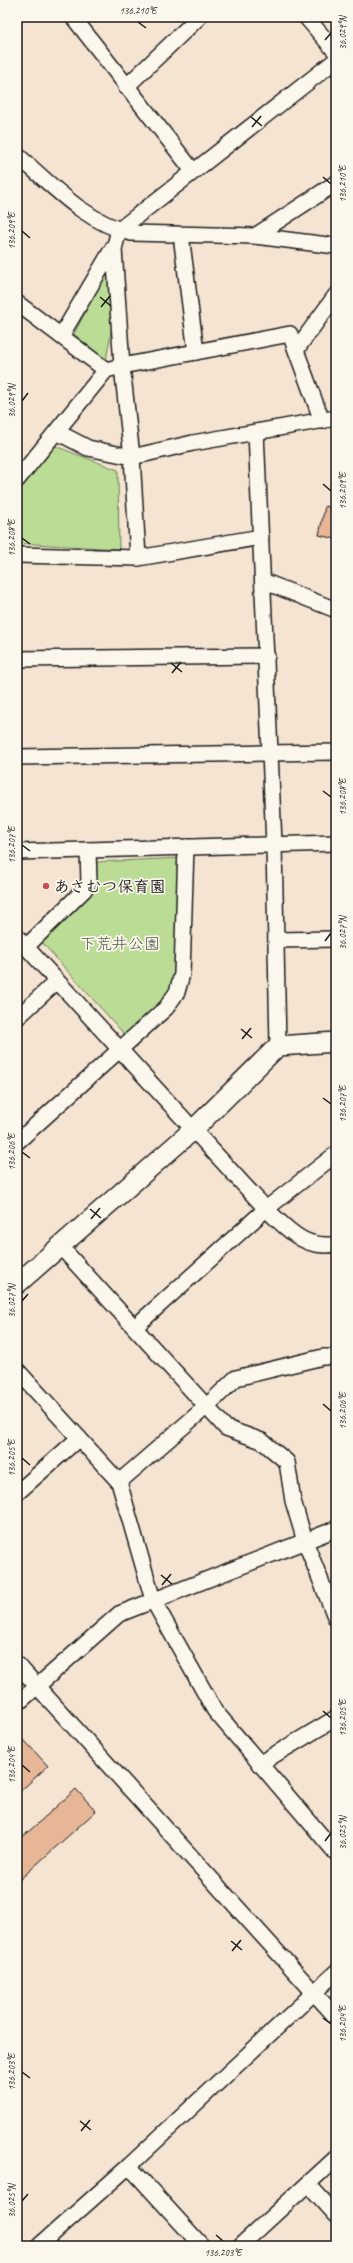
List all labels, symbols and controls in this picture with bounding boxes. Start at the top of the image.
text: 136.210°E [119,4,158,17]
text: 36.029°N [336,14,349,50]
text: 136.210°E [336,164,349,203]
text: 136.209°E [5,211,18,250]
text: 36.029°N [5,382,18,418]
text: 136.209°E [336,471,349,510]
text: 136.208°E [5,518,18,557]
text: 136.208°E [336,777,349,816]
text: 136.207°E [5,825,18,864]
place label: あさむつ保育園 [54,877,166,897]
marker: あさむつ保育園 [41,881,51,891]
text: 36.027°N [336,914,349,950]
park label: 下荒井公園 [80,934,160,954]
text: 136.207°E [336,1084,349,1123]
text: 136.206°E [5,1132,18,1171]
text: 36.027°N [5,1282,18,1318]
text: 136.206°E [336,1391,349,1430]
text: 136.205°E [5,1438,18,1477]
text: 136.205°E [336,1698,349,1737]
text: 136.204°E [5,1745,18,1784]
text: 36.025°N [336,1814,349,1850]
text: 136.204°E [336,2004,349,2043]
text: 136.203°E [5,2052,18,2091]
text: 36.025°N [5,2182,18,2218]
text: 136.203°E [204,2246,243,2259]

